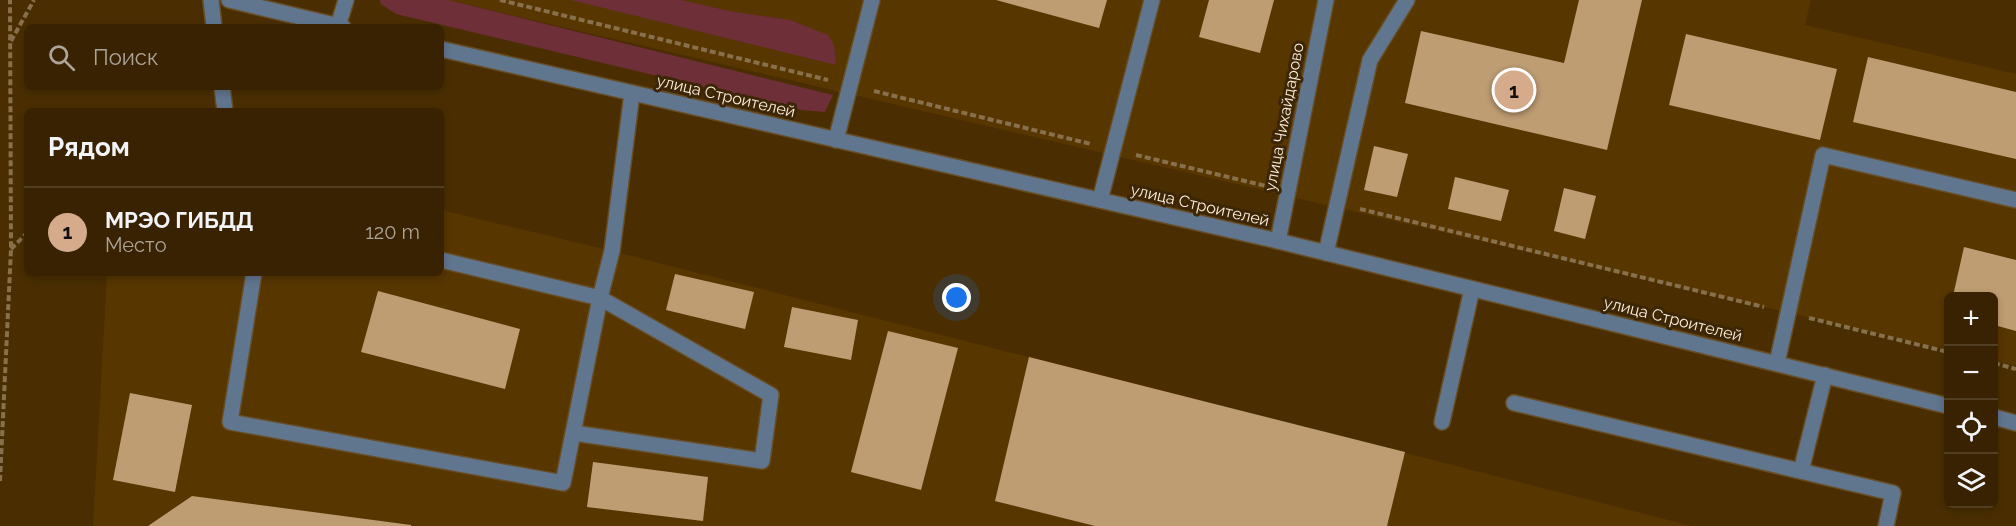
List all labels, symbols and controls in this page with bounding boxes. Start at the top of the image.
search box [24,24,444,90]
icon: search [45,41,78,74]
street label: улица Чихайдарово [1260,41,1308,193]
text: Поиск [93,44,158,70]
pin: 1 [1494,68,1534,112]
street label: улица Строителей [655,71,797,121]
text: Рядом [48,132,130,162]
street label: улица Строителей [1129,180,1271,230]
text: МРЭО ГИБДД [105,207,253,233]
text: 1 [63,220,72,244]
text: 120 m [365,220,420,244]
text: Место [105,233,167,257]
your location [942,283,971,312]
map controls [1944,292,1998,508]
button: + [1944,292,1998,346]
street label: улица Строителей [1602,293,1744,345]
button: − [1944,346,1998,400]
button: locate [1944,400,1998,454]
button: layers [1944,454,1998,508]

